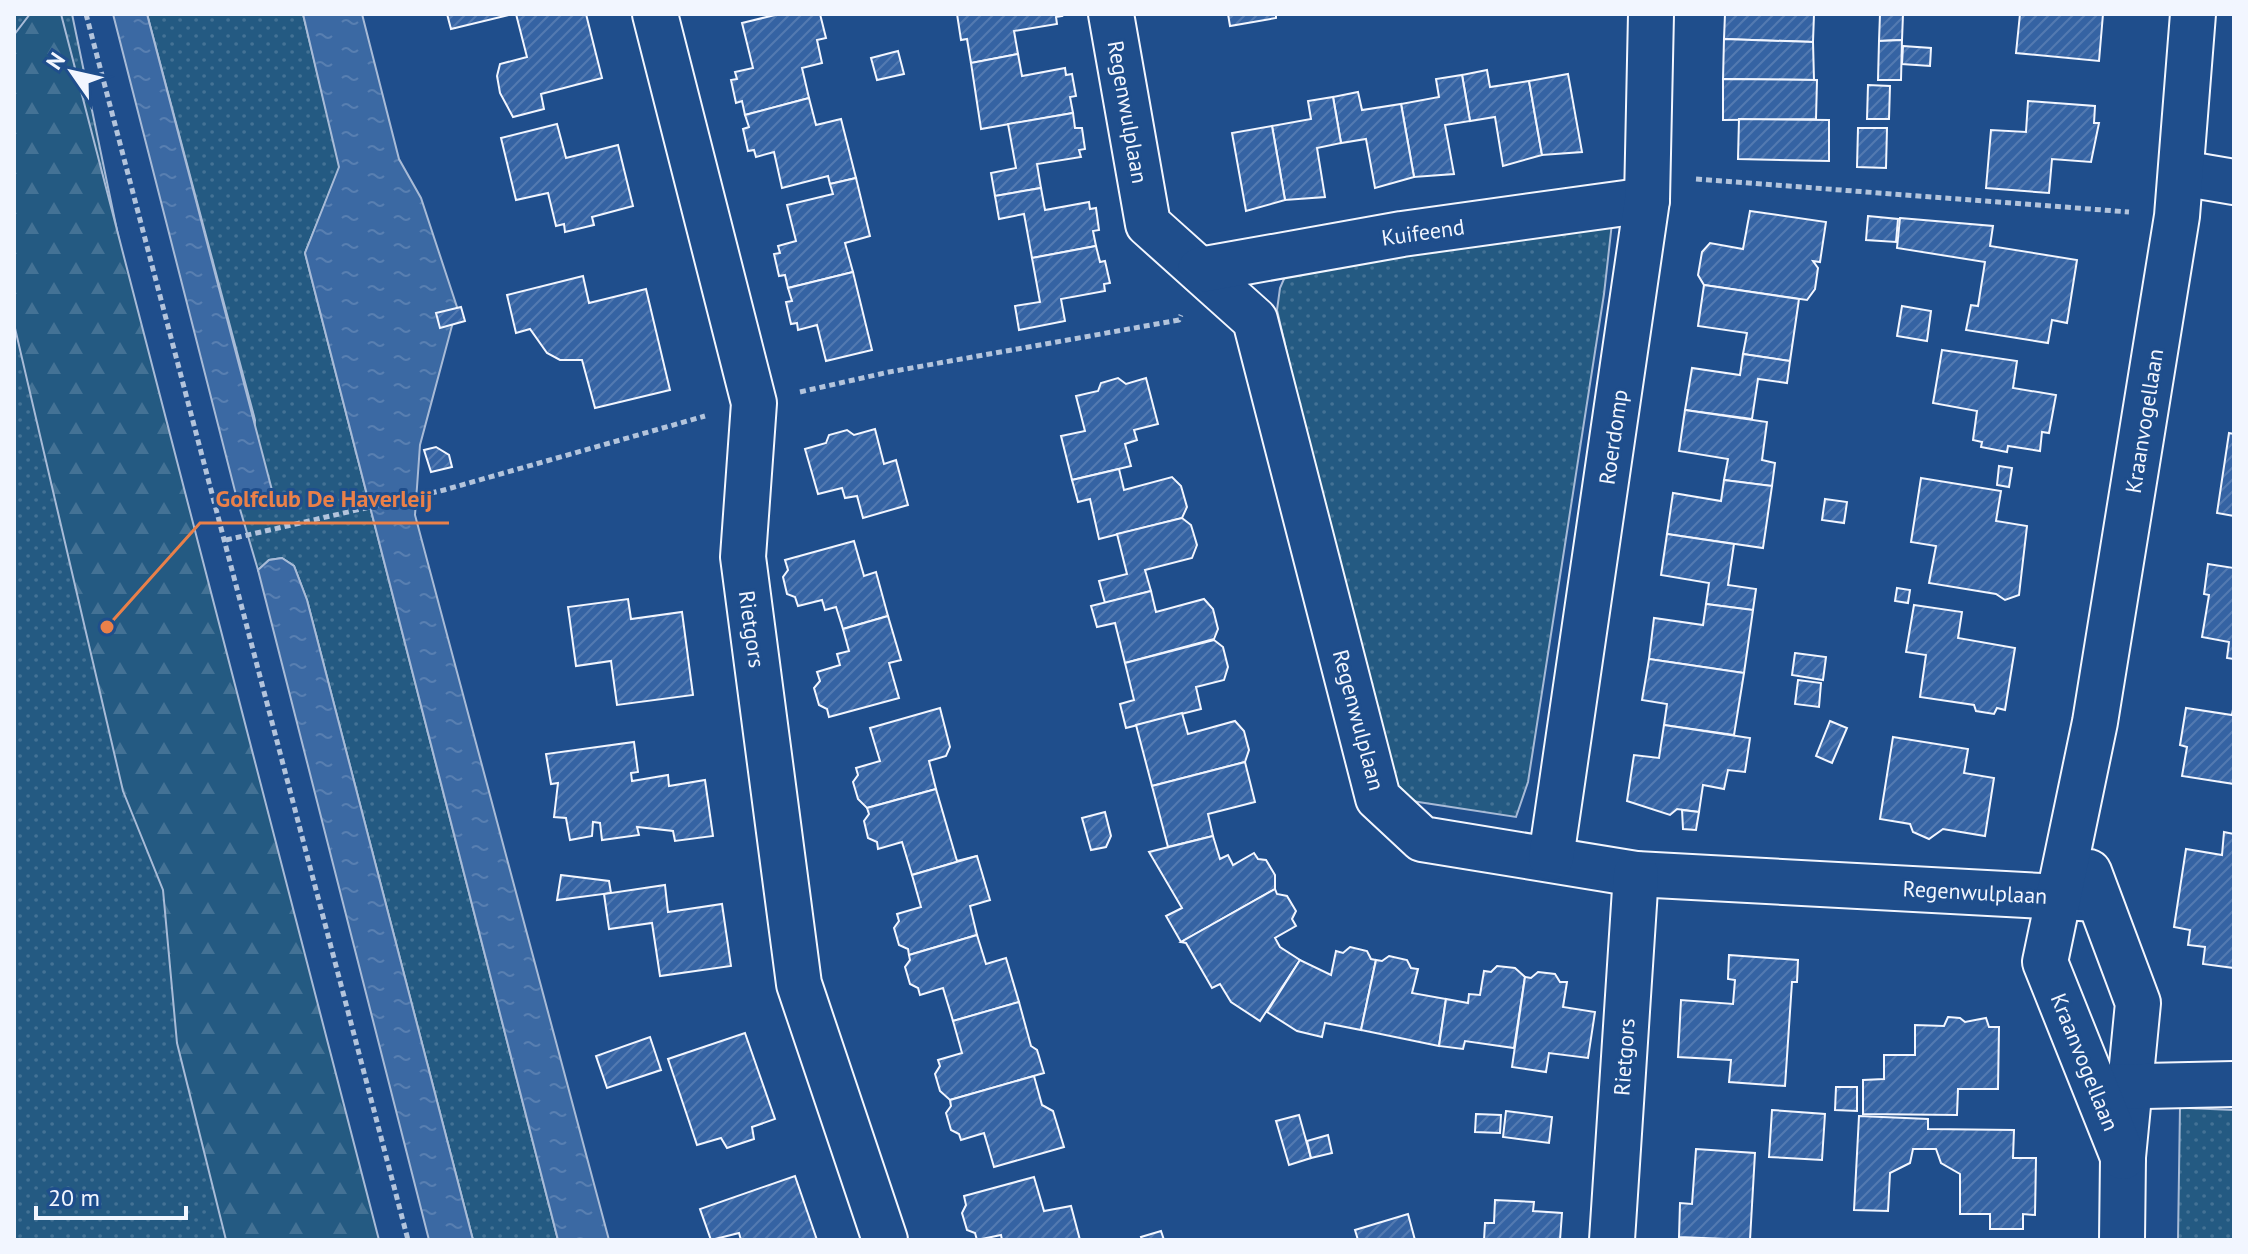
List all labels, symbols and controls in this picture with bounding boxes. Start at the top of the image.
north arrow [32,32,112,112]
street label: Regenwulplaan [1102,38,1154,186]
text: N [40,47,71,75]
street label: Kuifeend [1380,212,1466,252]
street label: Kraanvogellaan [2119,347,2169,495]
street label: Roerdomp [1592,388,1634,486]
callout: Golfclub De Haverleij [200,475,449,523]
text: Golfclub De Haverleij [216,483,432,514]
street label: Rietgors [733,589,771,669]
street label: Regenwulplaan [1327,647,1391,793]
street label: Regenwulplaan [1902,874,2048,910]
street label: Kraanvogellaan [2045,989,2125,1135]
street label: Rietgors [1607,1017,1641,1097]
scale bar [36,1170,186,1220]
text: 20 m [48,1182,100,1213]

